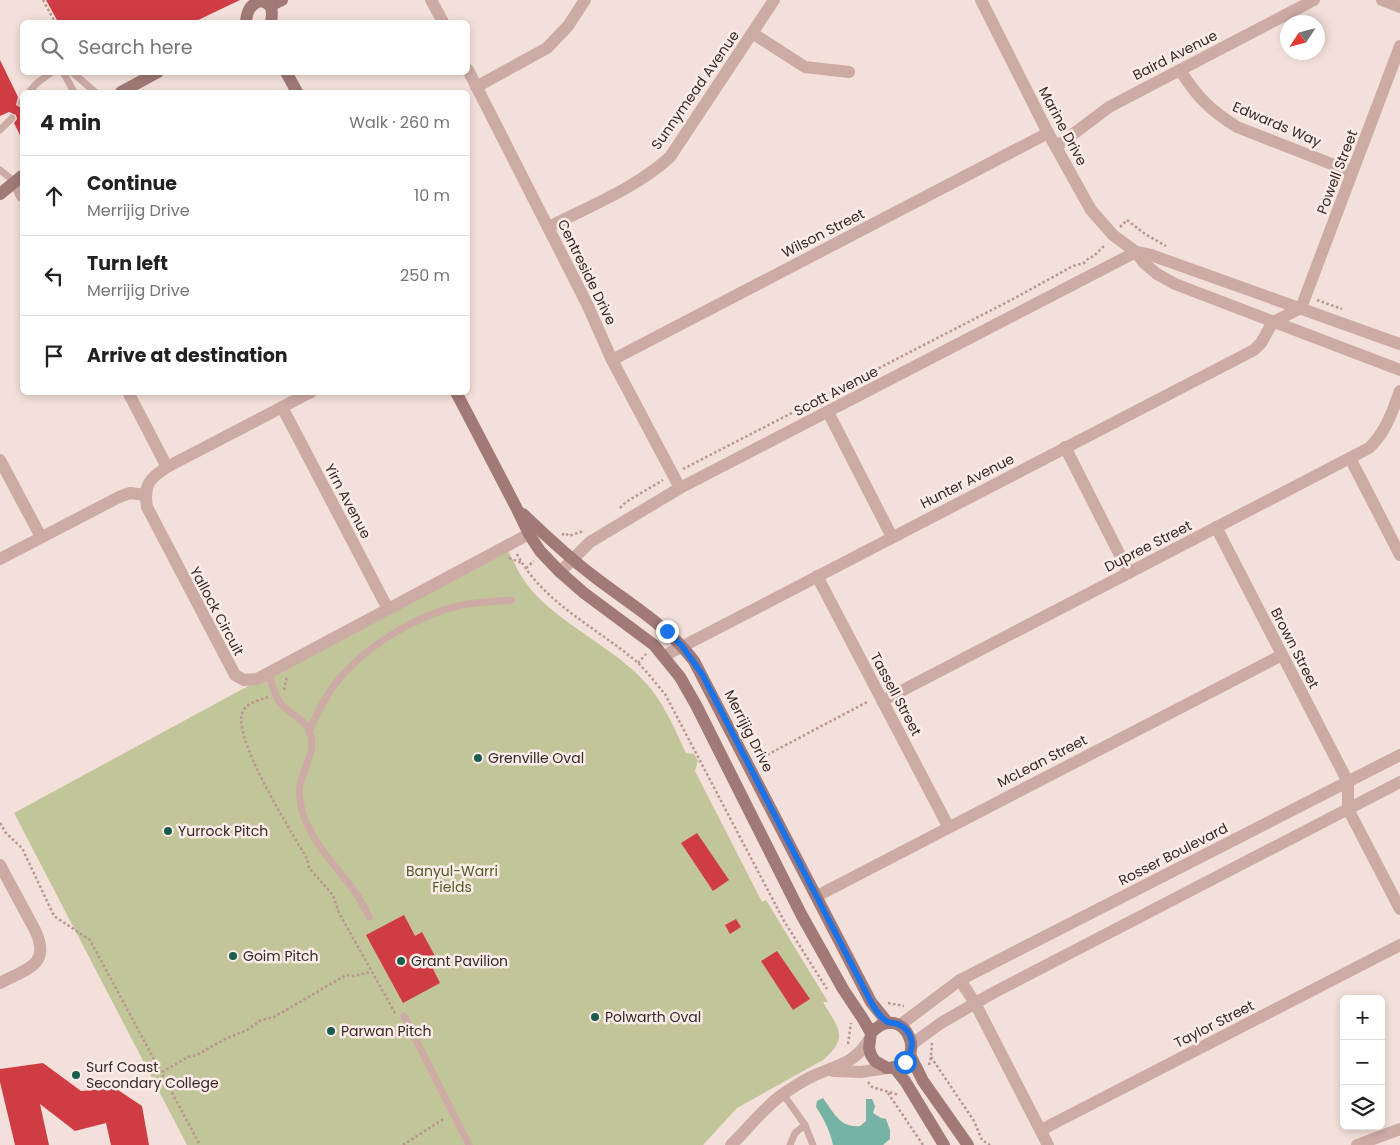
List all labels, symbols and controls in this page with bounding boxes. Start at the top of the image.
north arrow [1280,15,1325,60]
search box [20,20,470,75]
street label: Baird Avenue [1129,25,1221,85]
street label: Sunnymead Avenue [646,26,744,154]
icon: search [38,34,66,62]
text: Search here [78,34,192,61]
street label: Marine Drive [1034,83,1092,169]
street label: Edwards Way [1230,96,1324,152]
text: 4 min [40,108,101,137]
text: Walk · 260 m [349,111,450,134]
street label: Powell Street [1312,127,1362,217]
text: Continue [87,170,177,197]
icon: ahead [40,182,68,210]
text: 10 m [414,184,450,207]
text: Merrijig Drive [87,199,190,222]
street label: Wilson Street [778,204,868,262]
street label: Centreside Drive [553,216,621,328]
text: Turn left [87,250,168,277]
icon: left [40,262,68,290]
text: 250 m [400,264,450,287]
text: Merrijig Drive [87,279,190,302]
icon: arrive [40,342,68,370]
text: Arrive at destination [87,342,288,369]
street label: Scott Avenue [790,361,882,421]
street label: Hunter Avenue [917,449,1018,513]
street label: Yirn Avenue [320,460,376,542]
street label: Dupree Street [1101,515,1195,577]
street label: Yallock Circuit [185,563,249,659]
street label: Brown Street [1266,604,1324,692]
route end [656,620,679,643]
street label: Tassell Street [866,649,926,739]
street label: Merrijig Drive [720,686,778,776]
street label: McLean Street [994,730,1090,792]
place label: Grenville Oval [488,748,584,768]
marker: Grenville Oval [472,752,484,764]
street label: Rosser Boulevard [1115,818,1231,890]
place label: Yurrock Pitch [178,821,268,841]
marker: Yurrock Pitch [162,825,174,837]
park label: Banyul-Warri Fields [406,861,498,897]
place label: Goim Pitch [243,946,319,966]
marker: Goim Pitch [227,950,239,962]
place label: Grant Pavilion [411,951,508,971]
marker: Grant Pavilion [395,955,407,967]
street label: Taylor Street [1171,995,1257,1053]
map controls [1340,995,1385,1130]
button: + [1340,995,1385,1040]
place label: Polwarth Oval [605,1007,701,1027]
marker: Polwarth Oval [589,1011,601,1023]
place label: Parwan Pitch [341,1021,432,1041]
marker: Parwan Pitch [325,1025,337,1037]
button: − [1340,1040,1385,1085]
route start [894,1051,917,1074]
place label: Surf Coast Secondary College [86,1057,219,1093]
marker: Surf Coast Secondary College [70,1069,82,1081]
button: layers [1340,1085,1385,1130]

